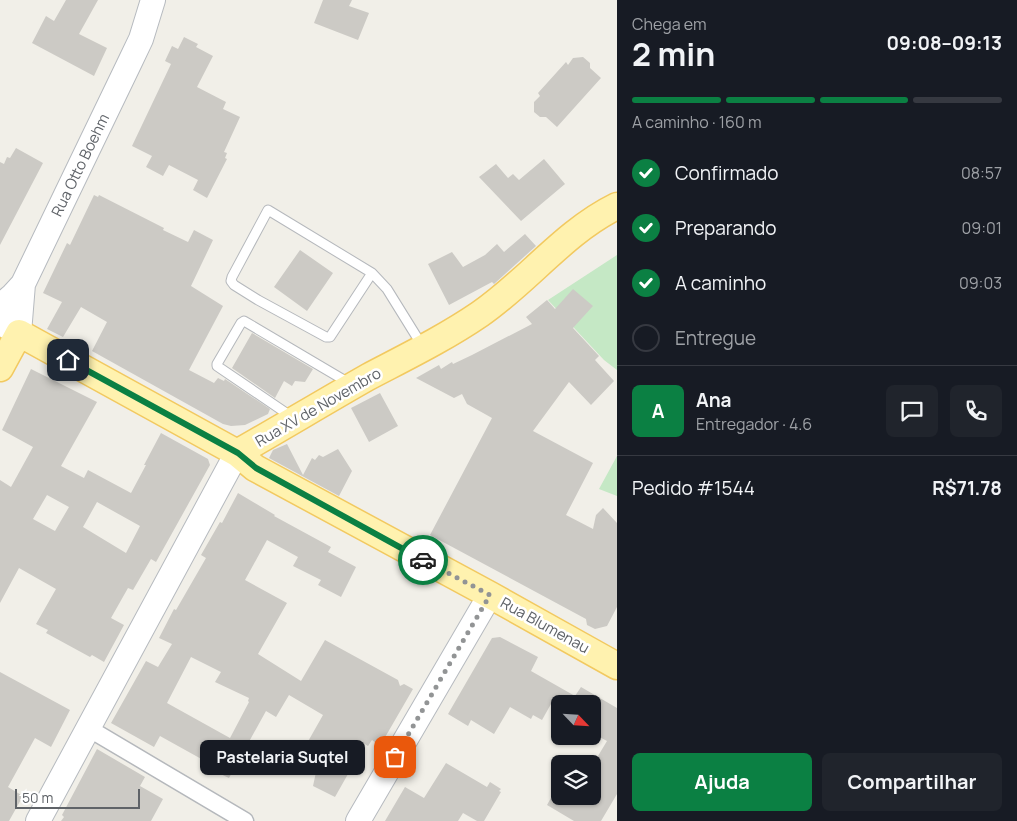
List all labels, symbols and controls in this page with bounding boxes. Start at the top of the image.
text: Chega em [632,13,707,35]
text: 09:08–09:13 [887,30,1002,56]
text: 2 min [632,32,715,76]
street label: Rua Otto Boehm [46,110,114,220]
text: A caminho · 160 m [632,111,762,133]
icon: check [632,159,660,187]
text: Confirmado [675,160,779,186]
text: 08:57 [961,162,1002,184]
icon: check [632,214,660,242]
text: Preparando [675,215,777,241]
text: 09:01 [962,217,1002,239]
icon: check [632,269,660,297]
text: A caminho [675,270,766,296]
text: 09:03 [959,272,1002,294]
text: Entregue [675,325,756,351]
pin [47,339,89,381]
icon: home [54,346,82,374]
street label: Rua XV de Novembro [251,362,385,452]
button: chat [886,385,938,437]
button: phone [950,385,1002,437]
text: Ana [696,387,732,413]
text: A [652,398,664,424]
text: Entregador · 4.6 [696,413,812,435]
text: Pedido #1544 [632,475,755,501]
text: R$71.78 [932,475,1002,501]
courier [398,535,448,585]
icon: car [409,546,437,574]
street label: Rua Blumenau [497,592,593,658]
north arrow [551,695,601,745]
map controls [551,695,601,805]
pin [374,736,416,778]
callout: Pastelaria Suqtel [200,740,365,774]
icon: bag [381,743,409,771]
text: Pastelaria Suqtel [216,746,349,768]
button: Ajuda [632,753,812,811]
button: Compartilhar [822,753,1002,811]
button: layers [551,755,601,805]
scale bar [15,786,140,809]
text: 50 m [22,788,53,807]

